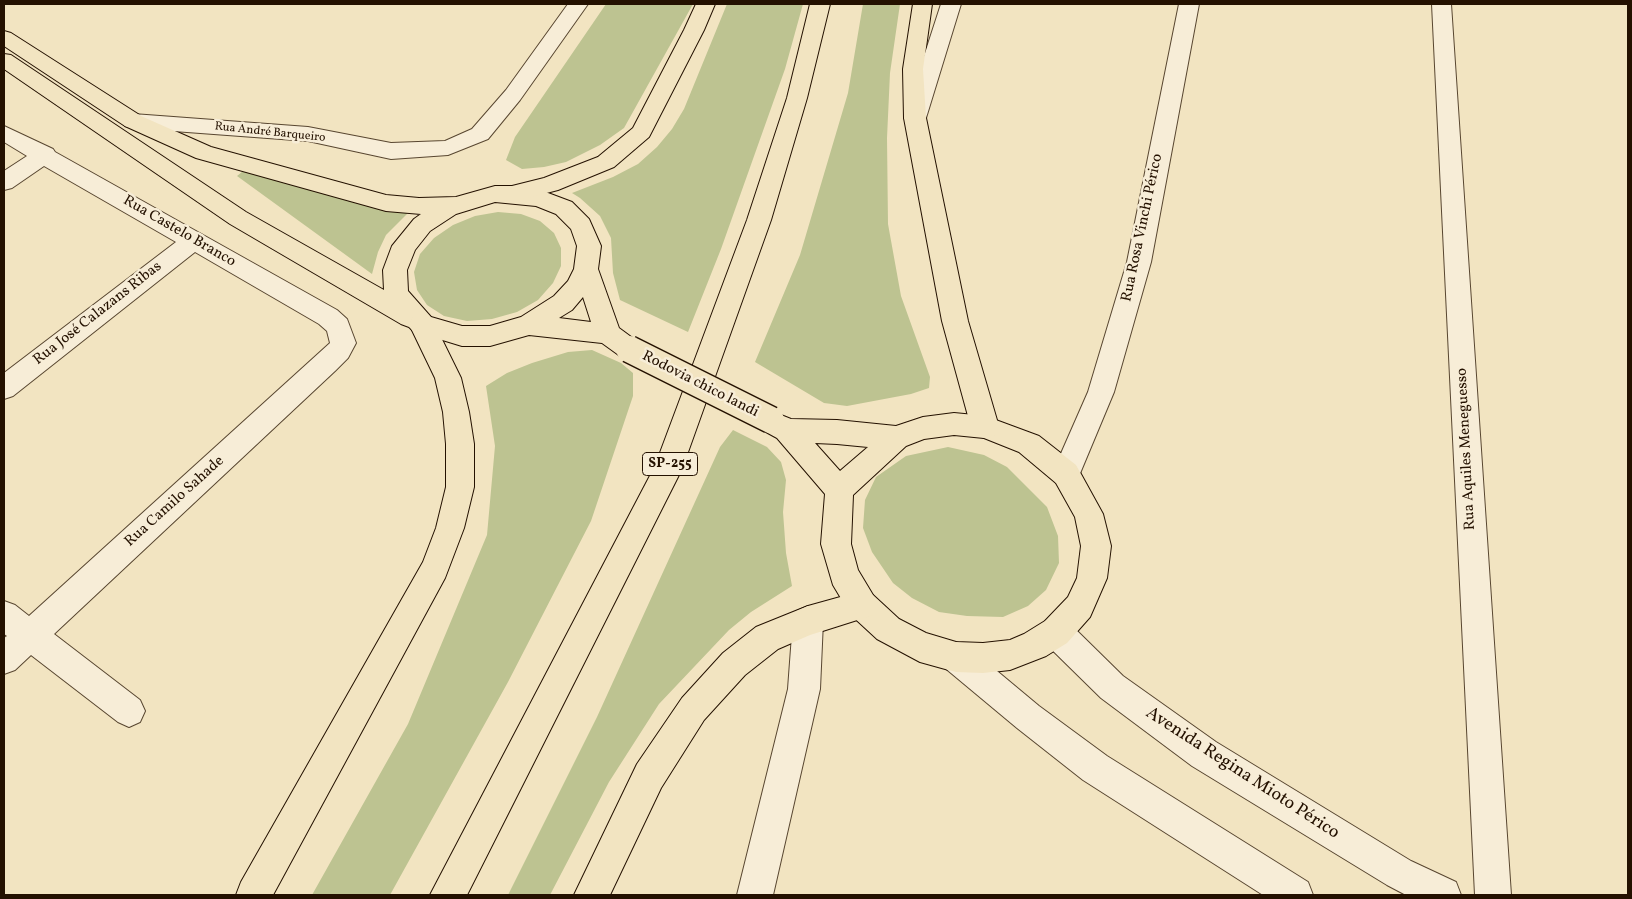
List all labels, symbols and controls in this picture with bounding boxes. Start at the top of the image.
street label: Rua André Barqueiro [214,120,326,146]
street label: Rua Rosa Vinchi Périco [1119,152,1167,304]
street label: Rua Castelo Branco [119,192,239,272]
street label: Rua José Calazans Ribas [30,258,166,370]
street label: Rodovia chico landi [639,348,761,422]
street label: Rua Aquiles Meneguesso [1454,367,1480,531]
road number: SP-255 [642,452,698,476]
street label: Rua Camilo Sahade [122,453,228,551]
street label: Avenida Regina Mioto Périco [1141,703,1343,845]

